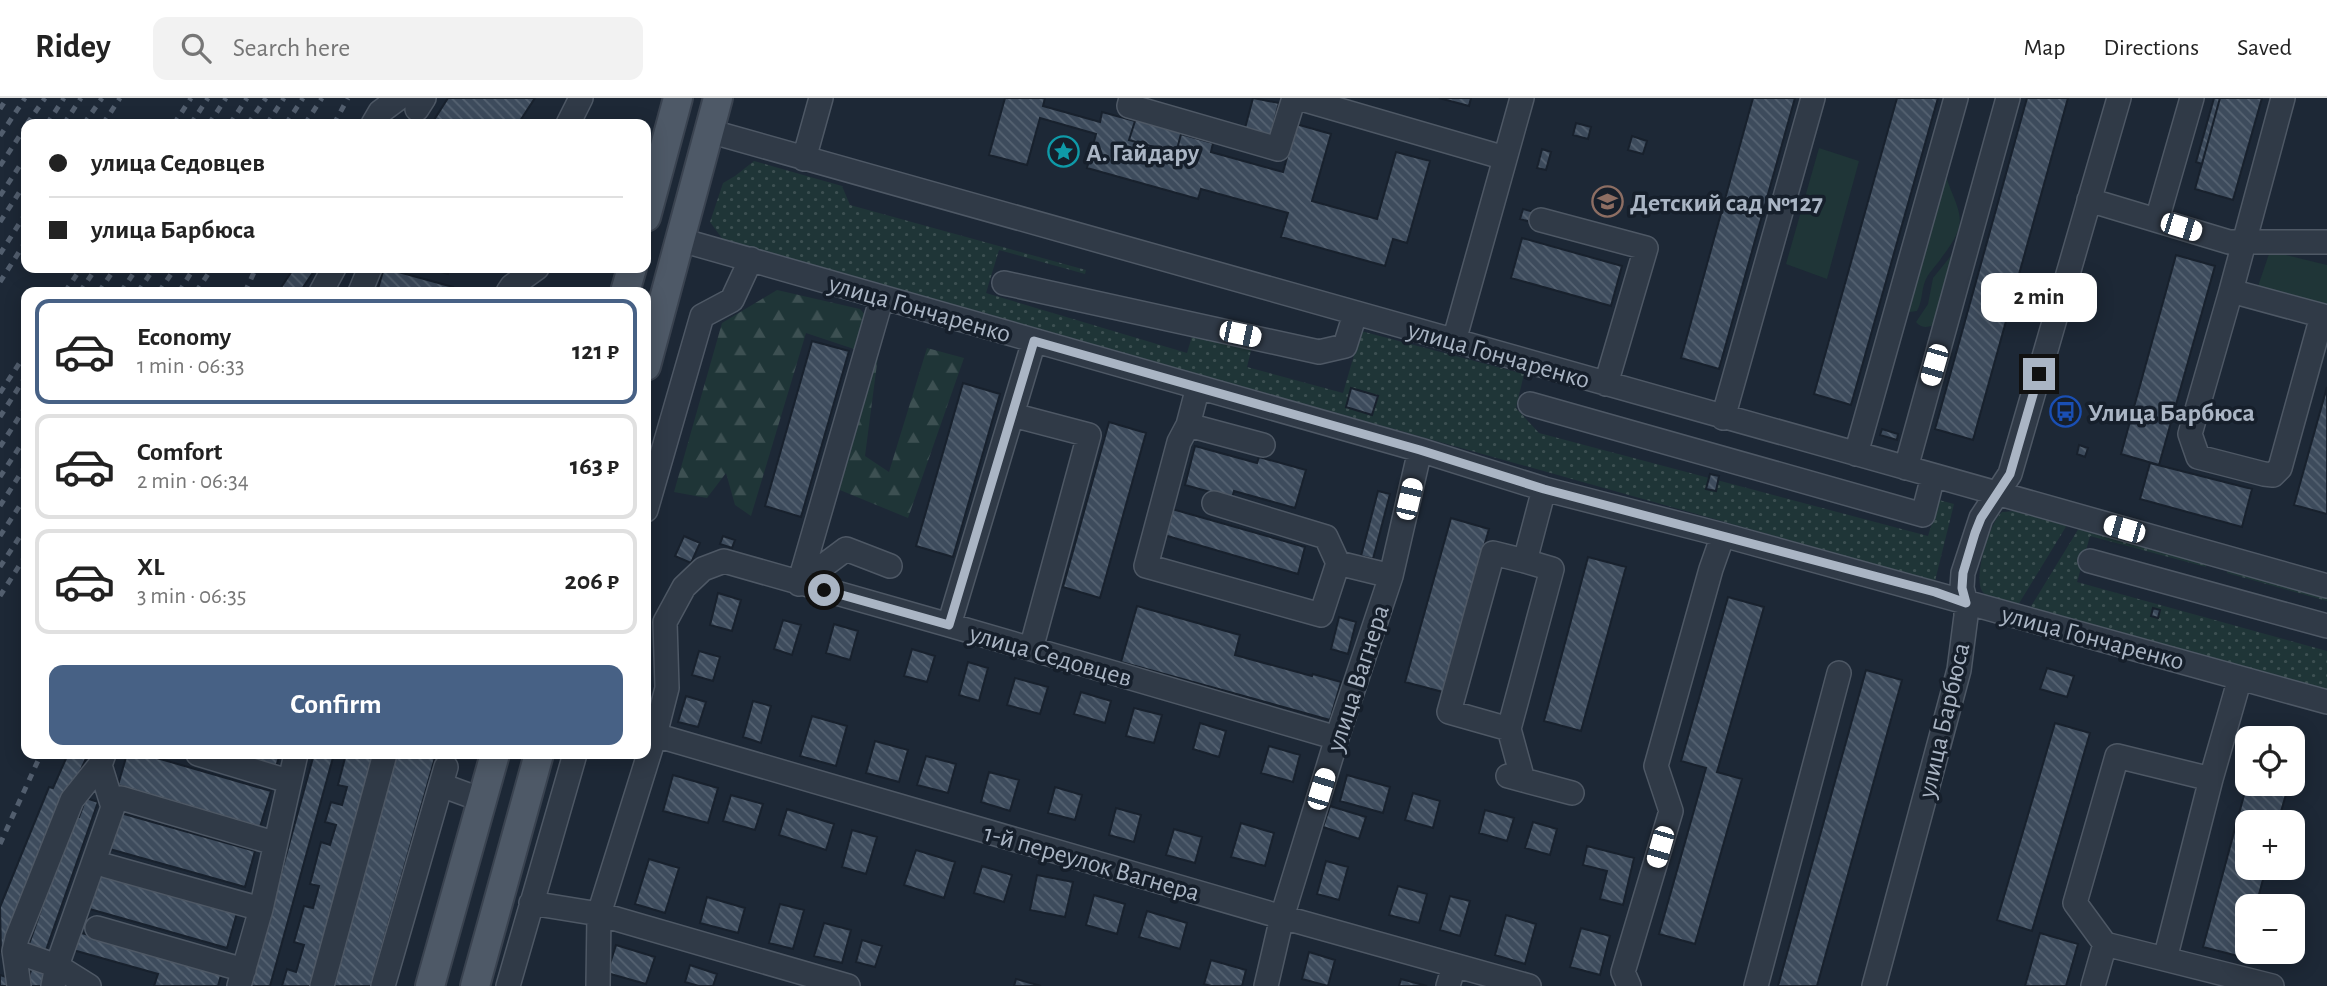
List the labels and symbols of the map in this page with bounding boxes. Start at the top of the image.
place icon: А. Гайдару [1046,135,1080,169]
place label: А. Гайдару [1086,140,1199,166]
school or university icon: Детский сад №127 [1590,185,1624,219]
place label: Детский сад №127 [1630,190,1823,216]
car [2158,211,2205,243]
street label: улица Гончаренко [825,270,1014,347]
callout: 2 min [1981,272,2097,322]
street label: улица Гончаренко [1404,316,1593,393]
car [1218,319,1263,349]
car [1919,342,1950,388]
route end [2023,358,2055,390]
bus stop icon: Улица Барбюса [2048,395,2082,429]
place label: Улица Барбюса [2088,400,2255,426]
car [1395,476,1424,522]
car [2101,513,2148,545]
route start [808,574,840,606]
street label: улица Гончаренко [1998,601,2187,675]
street label: улица Вагнера [1322,602,1394,756]
street label: улица Седовцев [966,620,1135,692]
street label: улица Барбюса [1913,640,1974,801]
car [1305,766,1338,812]
street label: 1-й переулок Вагнера [981,820,1203,906]
car [1645,824,1676,870]

